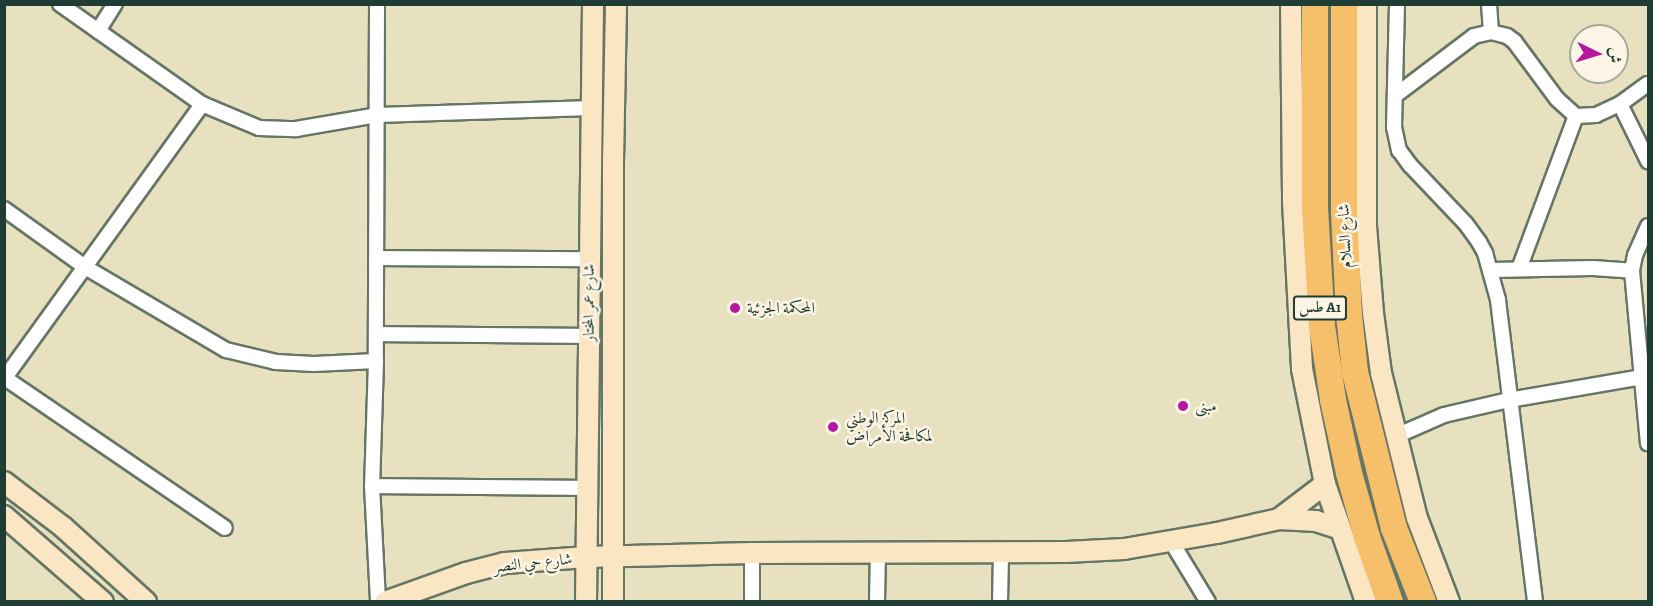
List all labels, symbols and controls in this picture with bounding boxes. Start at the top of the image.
north arrow [1569,24,1629,84]
text: ش [1603,47,1627,64]
street label: شارع السلام [1334,203,1356,269]
street label: شارع عمر المختار [579,264,599,342]
road number: طس A1 [1292,296,1348,320]
place label: المحكمة الجزئية [747,298,815,318]
marker: المحكمة الجزئية [728,301,742,315]
place label: مبنى [1195,396,1217,416]
marker: مبنى [1176,399,1190,413]
place label: المركز الوطني لمكافحة الأمراض [846,408,933,446]
marker: المركز الوطني لمكافحة الأمراض [824,418,842,436]
street label: شارع حي النصر [493,549,573,577]

